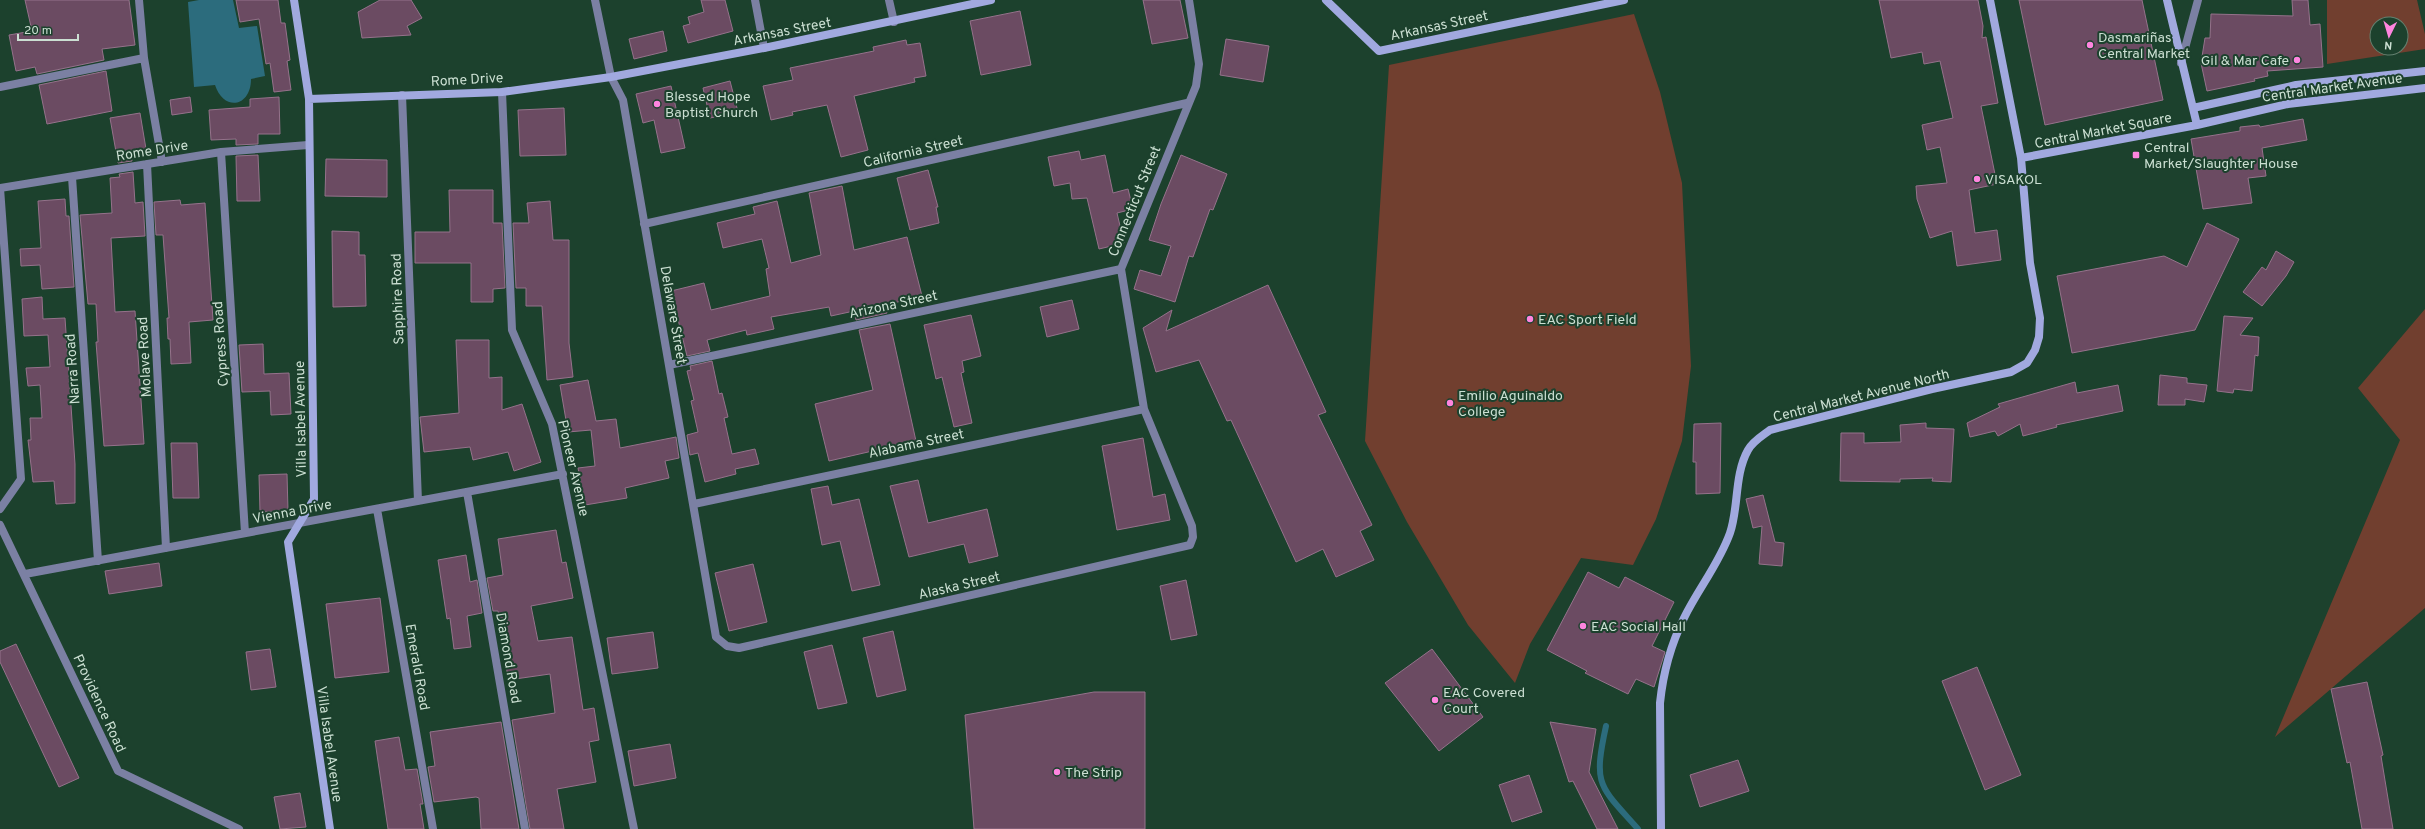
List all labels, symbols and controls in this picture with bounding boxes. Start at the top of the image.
street label: Arkansas Street [1389,8,1490,45]
street label: Arkansas Street [732,15,833,50]
scale bar [18,16,78,42]
north arrow [2369,16,2409,56]
text: 20 m [24,23,52,39]
place label: Dasmariñas Central Market [2098,30,2190,63]
text: N [2384,38,2393,52]
marker: Dasmariñas Central Market [2085,40,2095,50]
place label: Gil & Mar Cafe [2201,53,2289,70]
marker: Gil & Mar Cafe [2292,55,2302,65]
street label: Rome Drive [430,70,504,91]
street label: Central Market Avenue [2261,70,2404,107]
place label: Blessed Hope Baptist Church [665,89,758,122]
marker: Blessed Hope Baptist Church [652,99,662,109]
street label: Central Market Square [2033,110,2173,153]
street label: California Street [862,133,965,172]
street label: Rome Drive [115,137,189,166]
place label: Central Market/Slaughter House [2144,140,2298,173]
street label: Connecticut Street [1105,144,1165,260]
marker: Central Market/Slaughter House [2131,150,2141,160]
place label: VISAKOL [1985,172,2042,189]
marker: VISAKOL [1972,174,1982,184]
street label: Sapphire Road [388,253,409,345]
street label: Delaware Street [655,265,690,366]
street label: Arizona Street [847,288,939,323]
street label: Cypress Road [210,301,233,387]
place label: EAC Sport Field [1538,312,1637,329]
marker: EAC Sport Field [1525,314,1535,324]
street label: Molave Road [135,316,156,398]
street label: Narra Road [63,333,84,405]
street label: Villa Isabel Avenue [292,360,311,478]
street label: Central Market Avenue North [1771,366,1951,427]
place label: Emilio Aguinaldo College [1458,388,1563,421]
marker: Emilio Aguinaldo College [1445,398,1455,408]
street label: Pioneer Avenue [553,418,592,518]
street label: Alabama Street [867,426,966,463]
street label: Vienna Drive [251,496,333,528]
street label: Alaska Street [917,569,1002,604]
street label: Diamond Road [491,611,524,705]
place label: EAC Social Hall [1591,619,1686,636]
marker: EAC Social Hall [1578,621,1588,631]
street label: Emerald Road [401,623,433,712]
street label: Providence Road [68,652,129,755]
street label: Villa Isabel Avenue [312,685,345,803]
place label: EAC Covered Court [1443,685,1525,718]
marker: EAC Covered Court [1430,695,1440,705]
place label: The Strip [1065,765,1122,782]
marker: The Strip [1052,767,1062,777]

